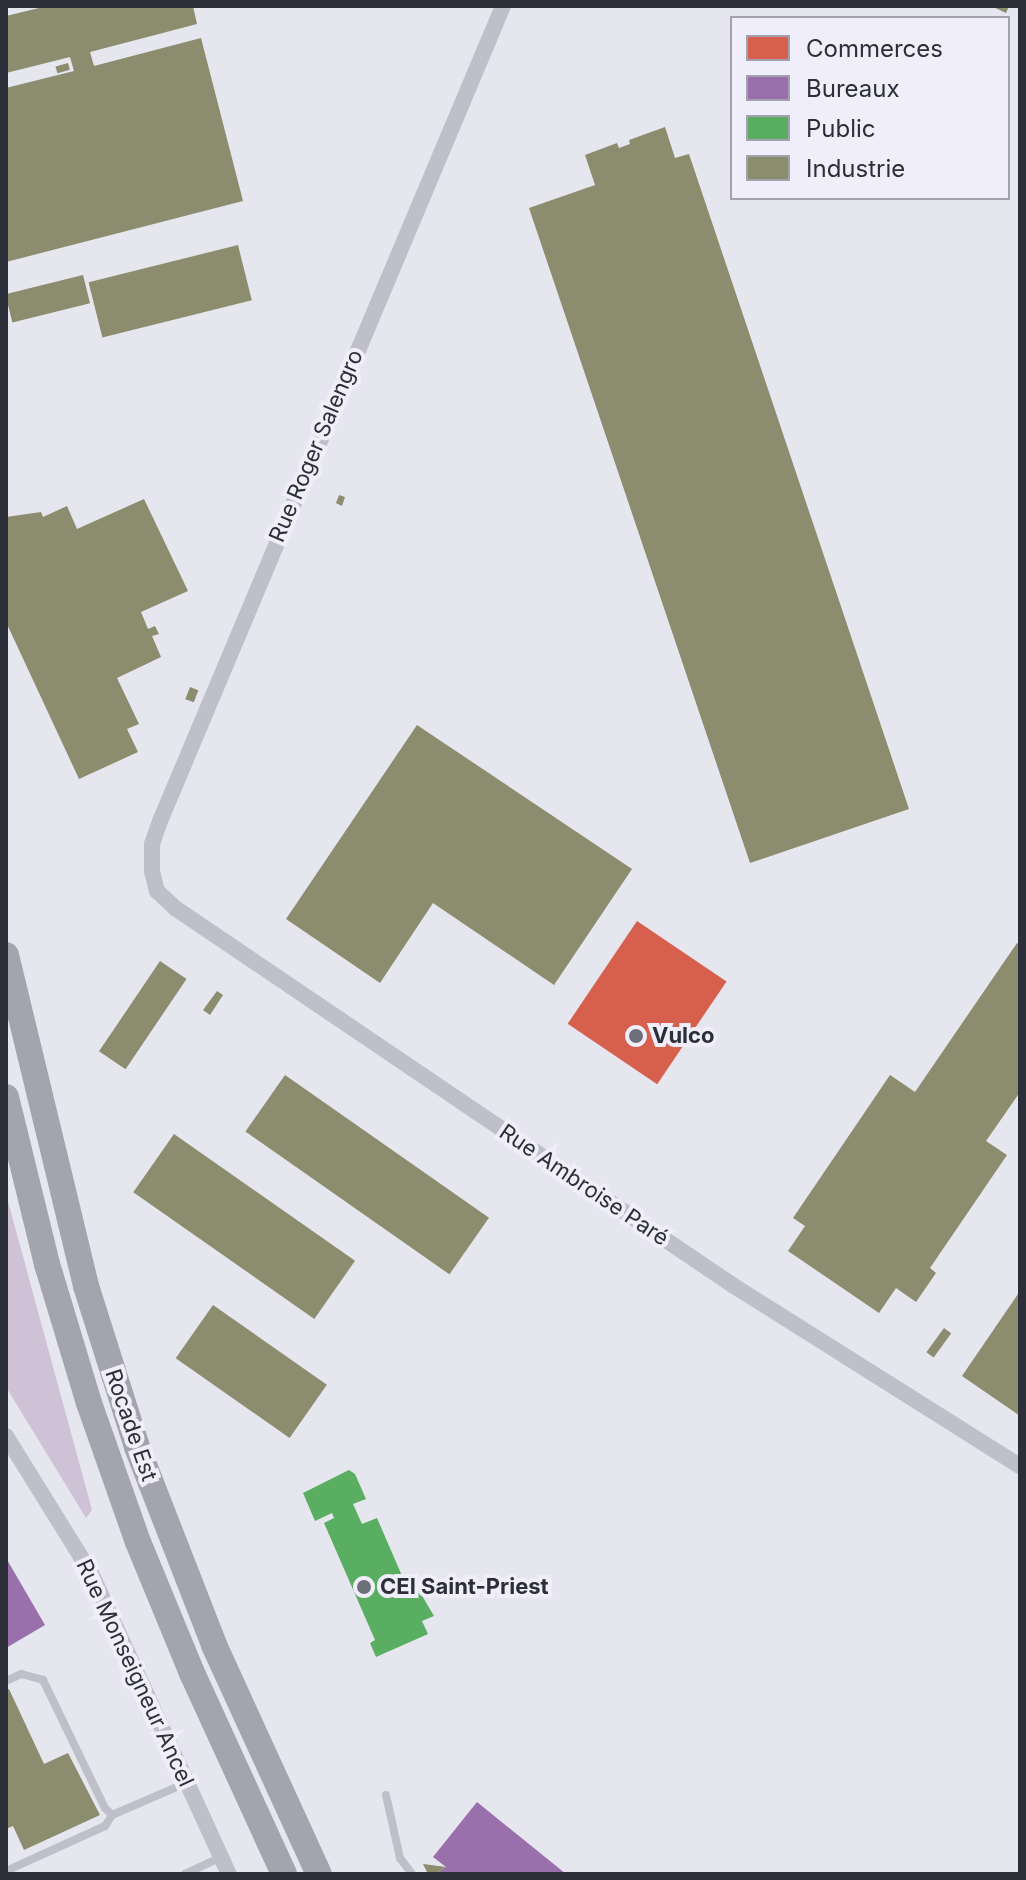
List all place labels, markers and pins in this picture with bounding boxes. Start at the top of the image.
place label: Vulco [652,1023,715,1049]
marker: Vulco [627,1027,645,1045]
place label: CEI Saint-Priest [380,1574,549,1600]
marker: CEI Saint-Priest [355,1578,373,1596]

